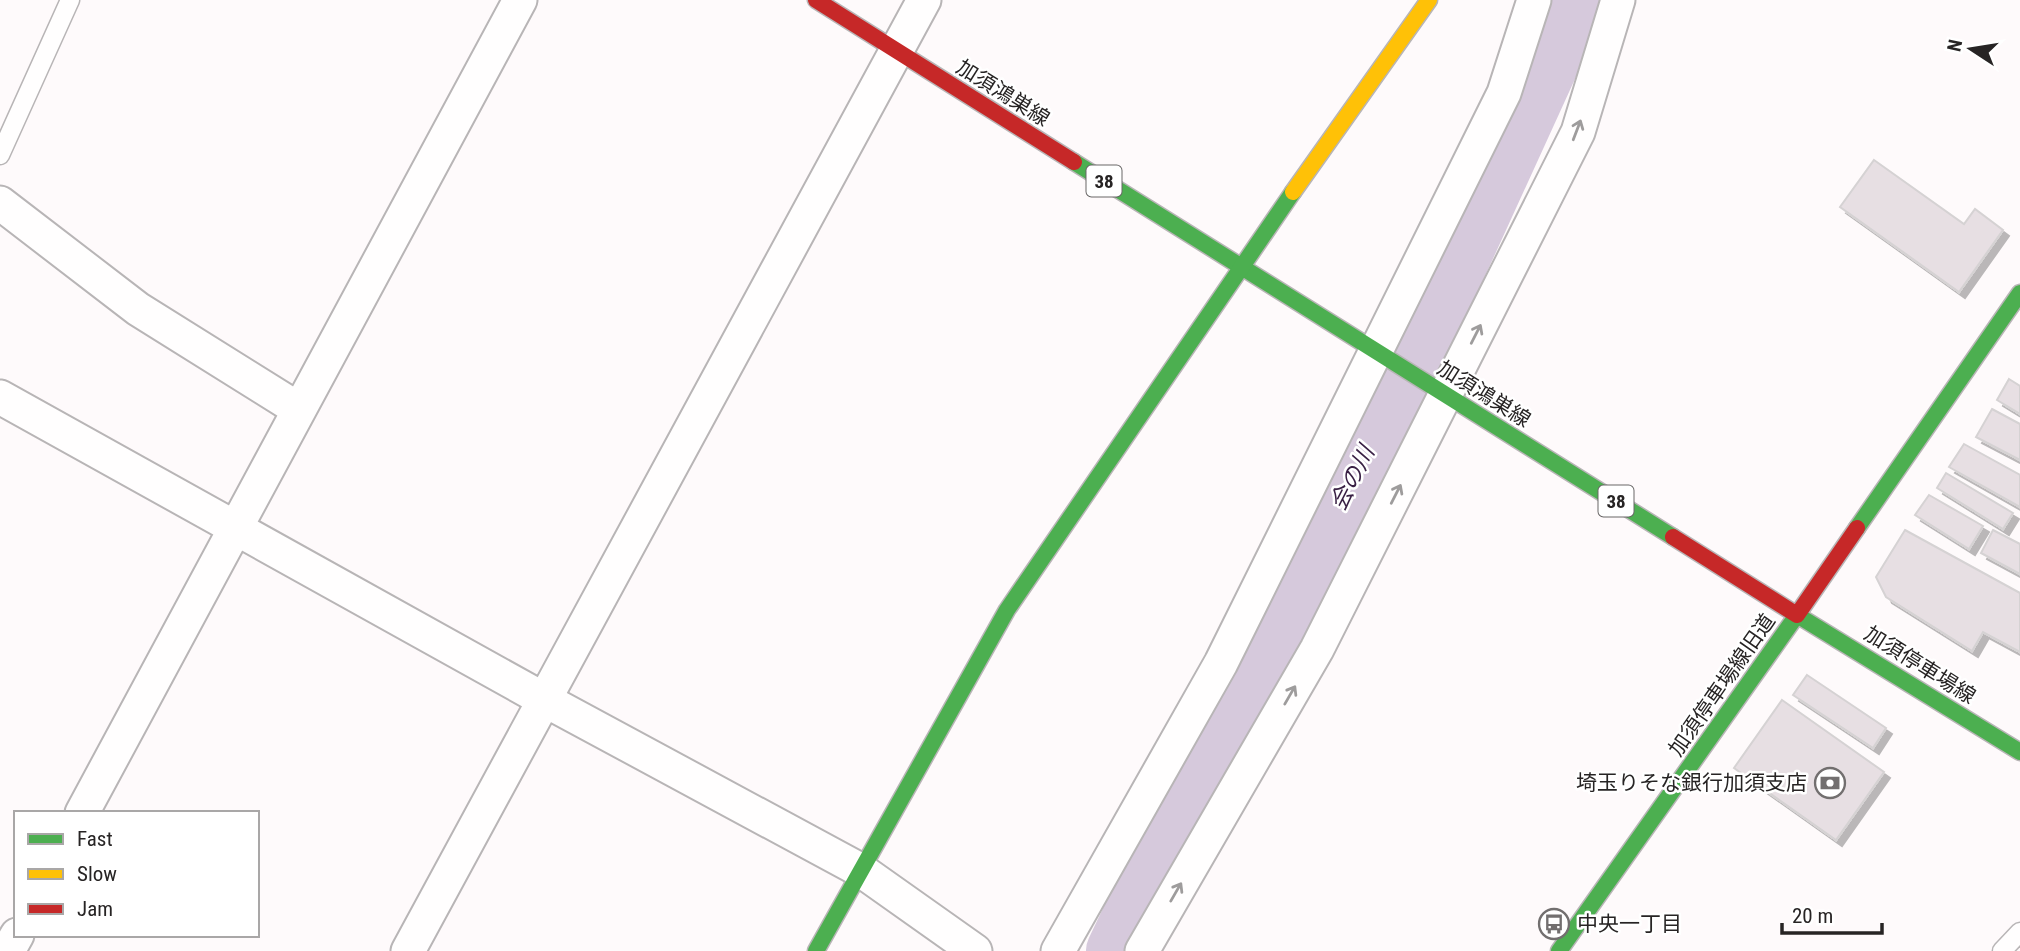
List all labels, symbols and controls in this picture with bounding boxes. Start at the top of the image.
north arrow [1936,14,2006,84]
text: N [1942,37,1967,54]
street label: 加須鴻巣線 [952,55,1054,131]
one-way arrow [1572,120,1585,142]
road number: 38 [1086,166,1122,196]
one-way arrow [1470,324,1484,345]
street label: 加須鴻巣線 [1433,356,1535,432]
water label: 会の川 [1325,439,1381,515]
one-way arrow [1389,484,1403,505]
road number: 38 [1598,486,1634,516]
street label: 加須停車場線旧道 [1664,609,1780,761]
street label: 加須停車場線 [1860,621,1980,709]
one-way arrow [1283,686,1297,706]
bank icon: 埼玉りそな銀行加須支店 [1813,766,1847,800]
place label: 埼玉りそな銀行加須支店 [1576,771,1807,795]
legend [14,811,259,937]
text: Fast [77,827,113,851]
text: Slow [77,862,117,886]
one-way arrow [1170,882,1183,903]
scale bar [1782,892,1882,936]
text: Jam [77,897,113,921]
text: 20 m [1792,904,1833,928]
bus stop icon: 中央一丁目 [1537,907,1571,941]
place label: 中央一丁目 [1577,912,1682,936]

